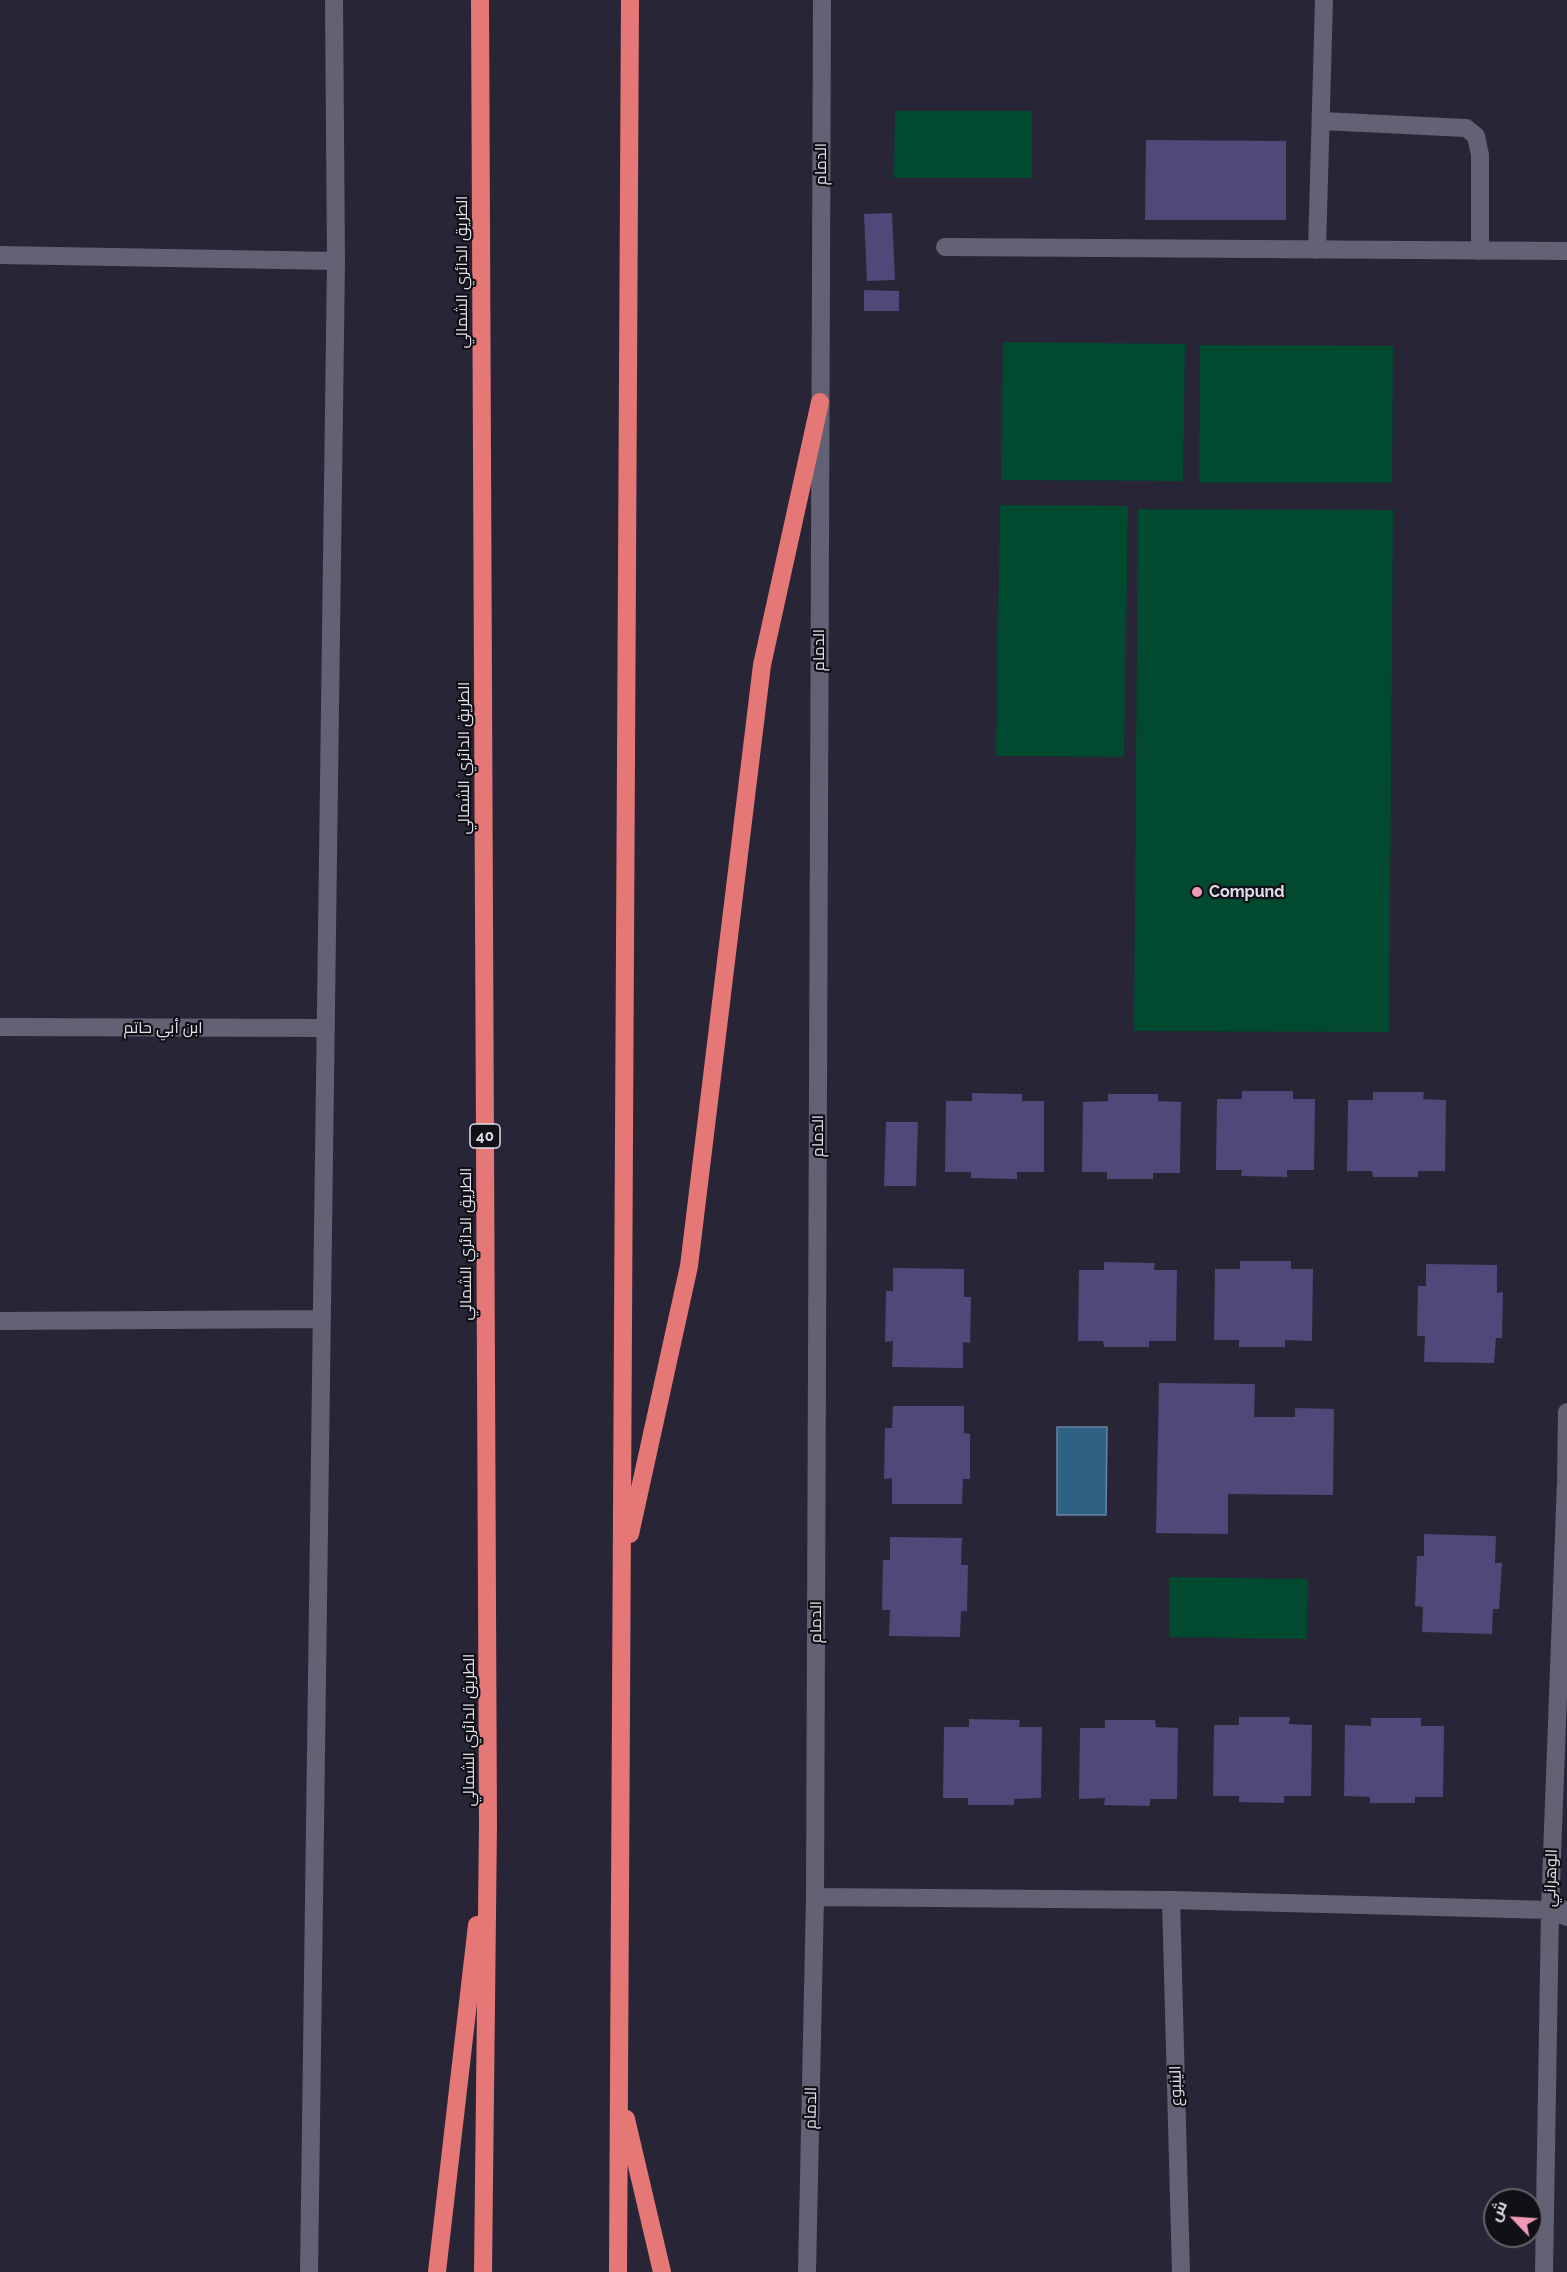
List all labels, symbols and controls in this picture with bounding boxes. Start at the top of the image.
street label: الدمام [811,143,831,185]
street label: الطريق الدائري الشمالي [452,196,472,348]
street label: الدمام [809,629,829,671]
street label: الطريق الدائري الشمالي [454,682,474,834]
place label: Compund [1209,882,1285,902]
marker: Compund [1190,885,1204,899]
street label: ابن أبي حاتم [123,1018,203,1038]
street label: الدمام [808,1115,828,1157]
road number: 40 [470,1124,500,1148]
street label: الطريق الدائري الشمالي [456,1168,476,1320]
street label: الدمام [806,1601,826,1643]
street label: الطريق الدائري الشمالي [459,1654,479,1806]
street label: الوهراني [1540,1849,1562,1907]
street label: الينبوع [1166,2065,1186,2107]
street label: الدمام [801,2087,821,2129]
north arrow [1483,2188,1543,2248]
text: ش [1485,2198,1511,2224]

